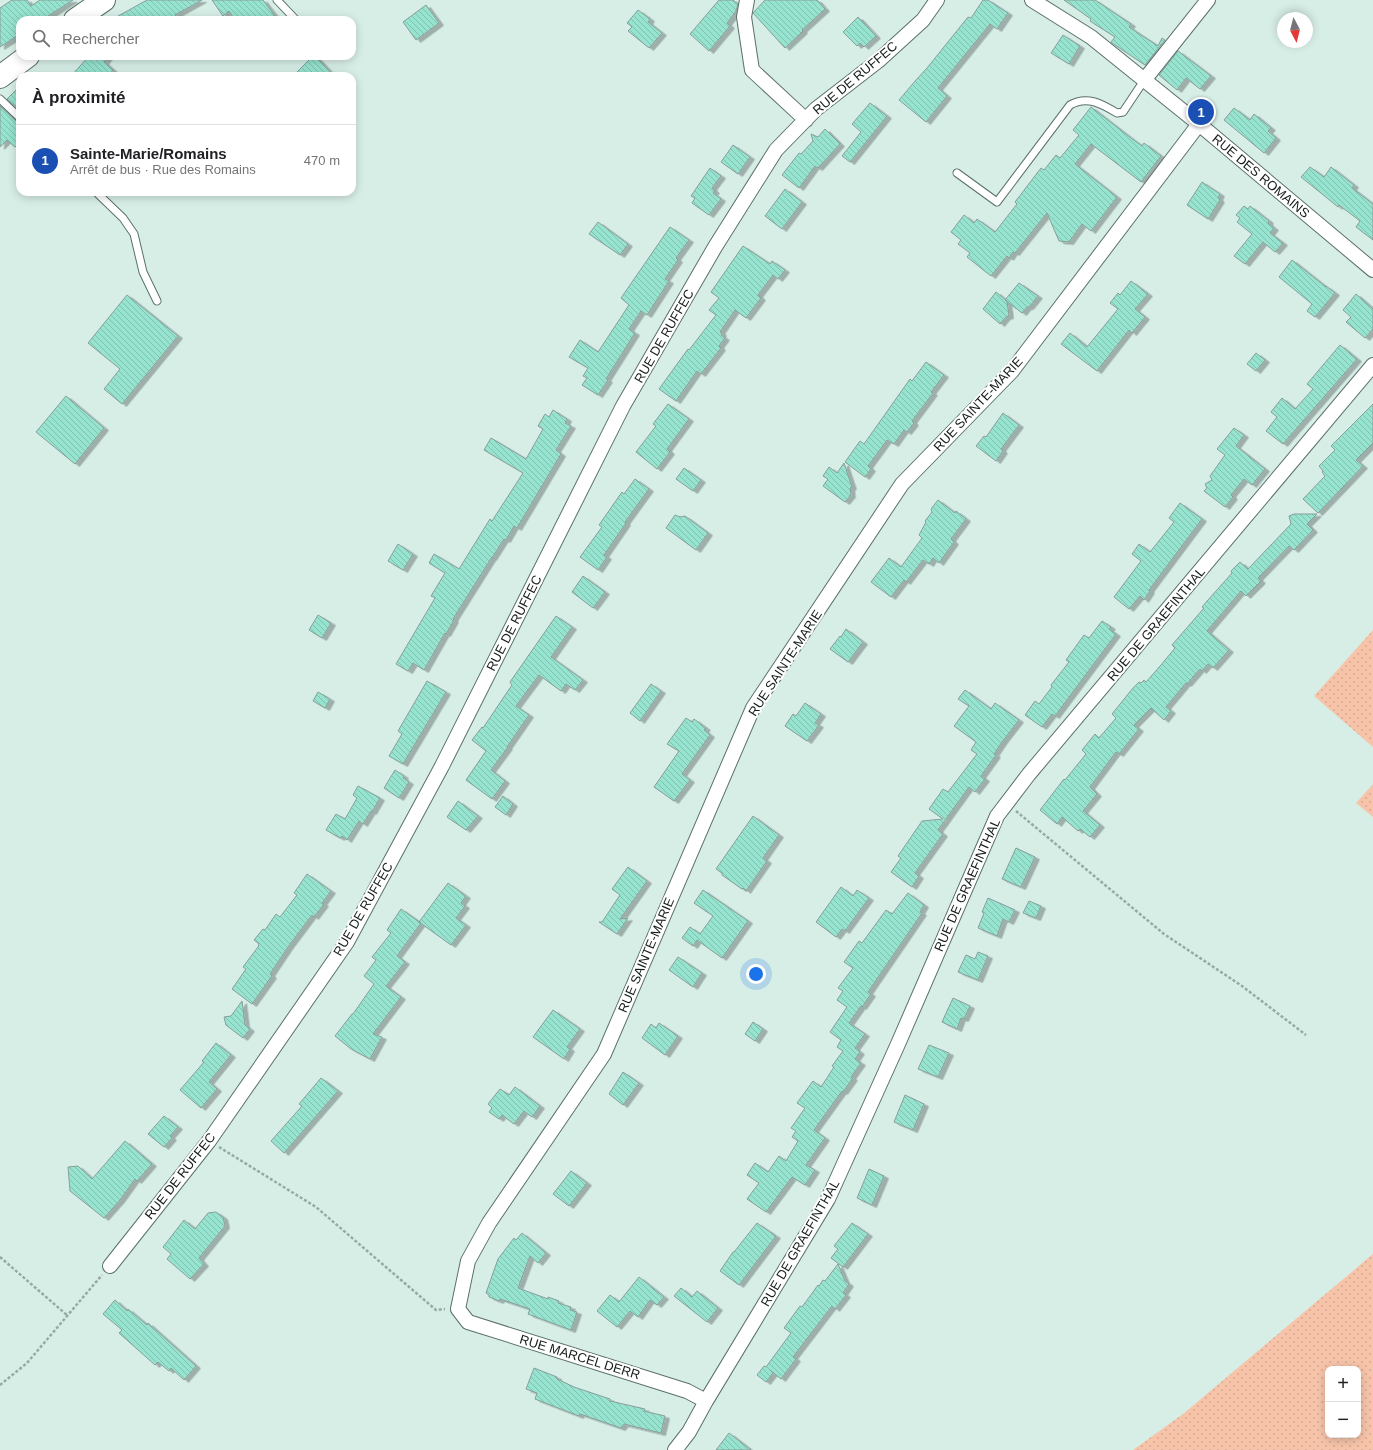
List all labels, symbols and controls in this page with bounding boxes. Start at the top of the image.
north arrow [1277,12,1313,48]
search box [16,16,356,60]
icon: search [30,27,52,49]
text: Rechercher [62,30,140,47]
street label: RUE DE RUFFEC [810,38,900,118]
text: À proximité [32,88,126,107]
pin: 1 [1188,97,1214,127]
street label: RUE DES ROMAINS [1209,131,1313,221]
text: Sainte-Marie/Romains [70,145,227,162]
text: 1 [41,153,49,168]
text: 470 m [304,153,340,168]
text: Arrêt de bus · Rue des Romains [70,162,256,177]
street label: RUE DE RUFFEC [631,287,697,385]
street label: RUE SAINTE-MARIE [930,353,1026,454]
street label: RUE DE GRAEFINTHAL [1104,564,1208,684]
street label: RUE DE RUFFEC [483,573,545,673]
street label: RUE SAINTE-MARIE [745,607,825,719]
street label: RUE DE GRAEFINTHAL [931,816,1003,954]
street label: RUE DE RUFFEC [330,860,396,958]
street label: RUE SAINTE-MARIE [615,895,677,1015]
your location [746,964,766,984]
street label: RUE DE RUFFEC [142,1130,218,1222]
street label: RUE DE GRAEFINTHAL [758,1177,842,1309]
street label: RUE MARCEL DERR [518,1332,642,1382]
map controls [1325,1366,1361,1438]
button: + [1325,1366,1361,1402]
button: − [1325,1402,1361,1438]

